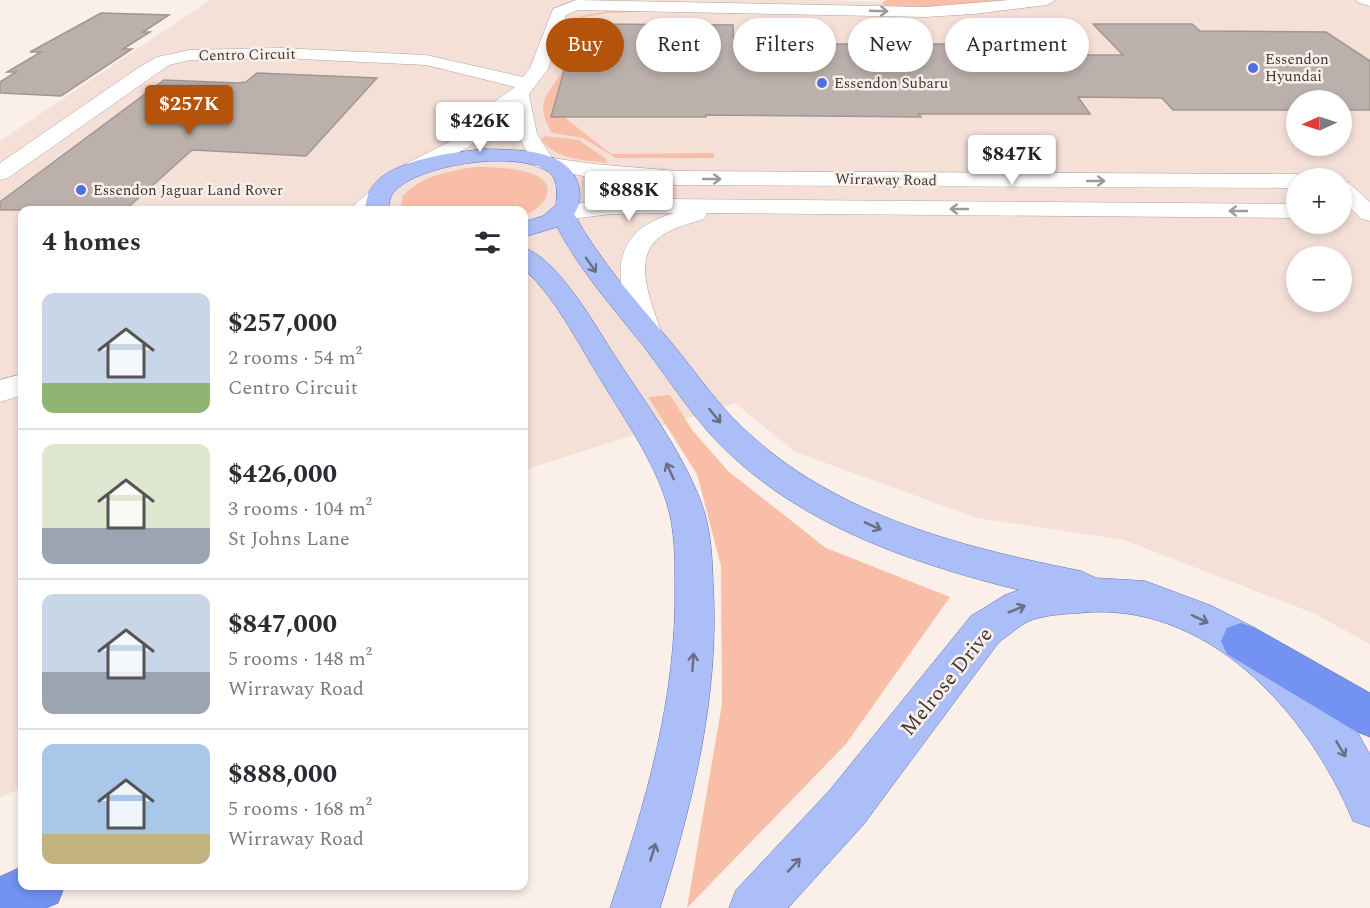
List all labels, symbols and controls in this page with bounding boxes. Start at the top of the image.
one-way arrow [868,6,888,17]
chip: Buy [546,18,624,72]
chip: Rent [636,18,721,72]
chip: Filters [733,18,836,72]
chip: New [848,18,933,72]
chip: Apartment [945,18,1089,72]
street label: Centro Circuit [198,43,296,67]
place label: Essendon Hyundai [1265,48,1329,88]
marker: Essendon Hyundai [1246,61,1260,75]
place label: Essendon Subaru [834,72,948,95]
marker: Essendon Subaru [815,76,829,90]
pin: $257K [147,85,231,136]
text: $257K [159,89,219,119]
north arrow [1286,90,1352,156]
map controls [1286,90,1352,312]
pin: $426K [438,102,522,153]
text: $426K [450,106,510,136]
pin: $847K [970,135,1054,186]
text: $847K [982,139,1042,169]
street label: Wirraway Road [835,168,937,192]
button: + [1286,168,1352,234]
pin: $888K [587,171,671,222]
one-way arrow [702,173,722,185]
text: $888K [599,175,659,205]
one-way arrow [1086,175,1106,187]
place label: Essendon Jaguar Land Rover [93,179,283,202]
marker: Essendon Jaguar Land Rover [74,183,88,197]
one-way arrow [949,203,969,215]
one-way arrow [1228,205,1248,217]
text: 4 homes [42,222,141,262]
icon: filters [471,226,504,259]
button: − [1286,246,1352,312]
one-way arrow [585,256,598,273]
text: $257,000 [228,303,337,343]
icon: home [90,317,162,389]
text: 2 rooms · 54 m² [228,343,362,373]
text: Centro Circuit [228,373,358,403]
one-way arrow [708,408,721,424]
text: $426,000 [228,454,337,494]
one-way arrow [663,463,675,481]
icon: home [90,468,162,540]
text: 3 rooms · 104 m² [228,494,372,524]
one-way arrow [863,521,882,532]
text: St Johns Lane [228,524,350,554]
one-way arrow [1008,603,1026,614]
text: $847,000 [228,604,337,644]
one-way arrow [1190,614,1208,626]
icon: home [90,618,162,690]
street label: Melrose Drive [893,621,1001,743]
text: 5 rooms · 148 m² [228,644,372,674]
one-way arrow [688,652,699,672]
text: Wirraway Road [228,674,364,704]
one-way arrow [1336,740,1348,757]
text: $888,000 [228,754,337,794]
icon: home [90,768,162,840]
text: 5 rooms · 168 m² [228,794,372,824]
text: Wirraway Road [228,824,364,854]
one-way arrow [648,843,659,862]
one-way arrow [787,857,801,872]

